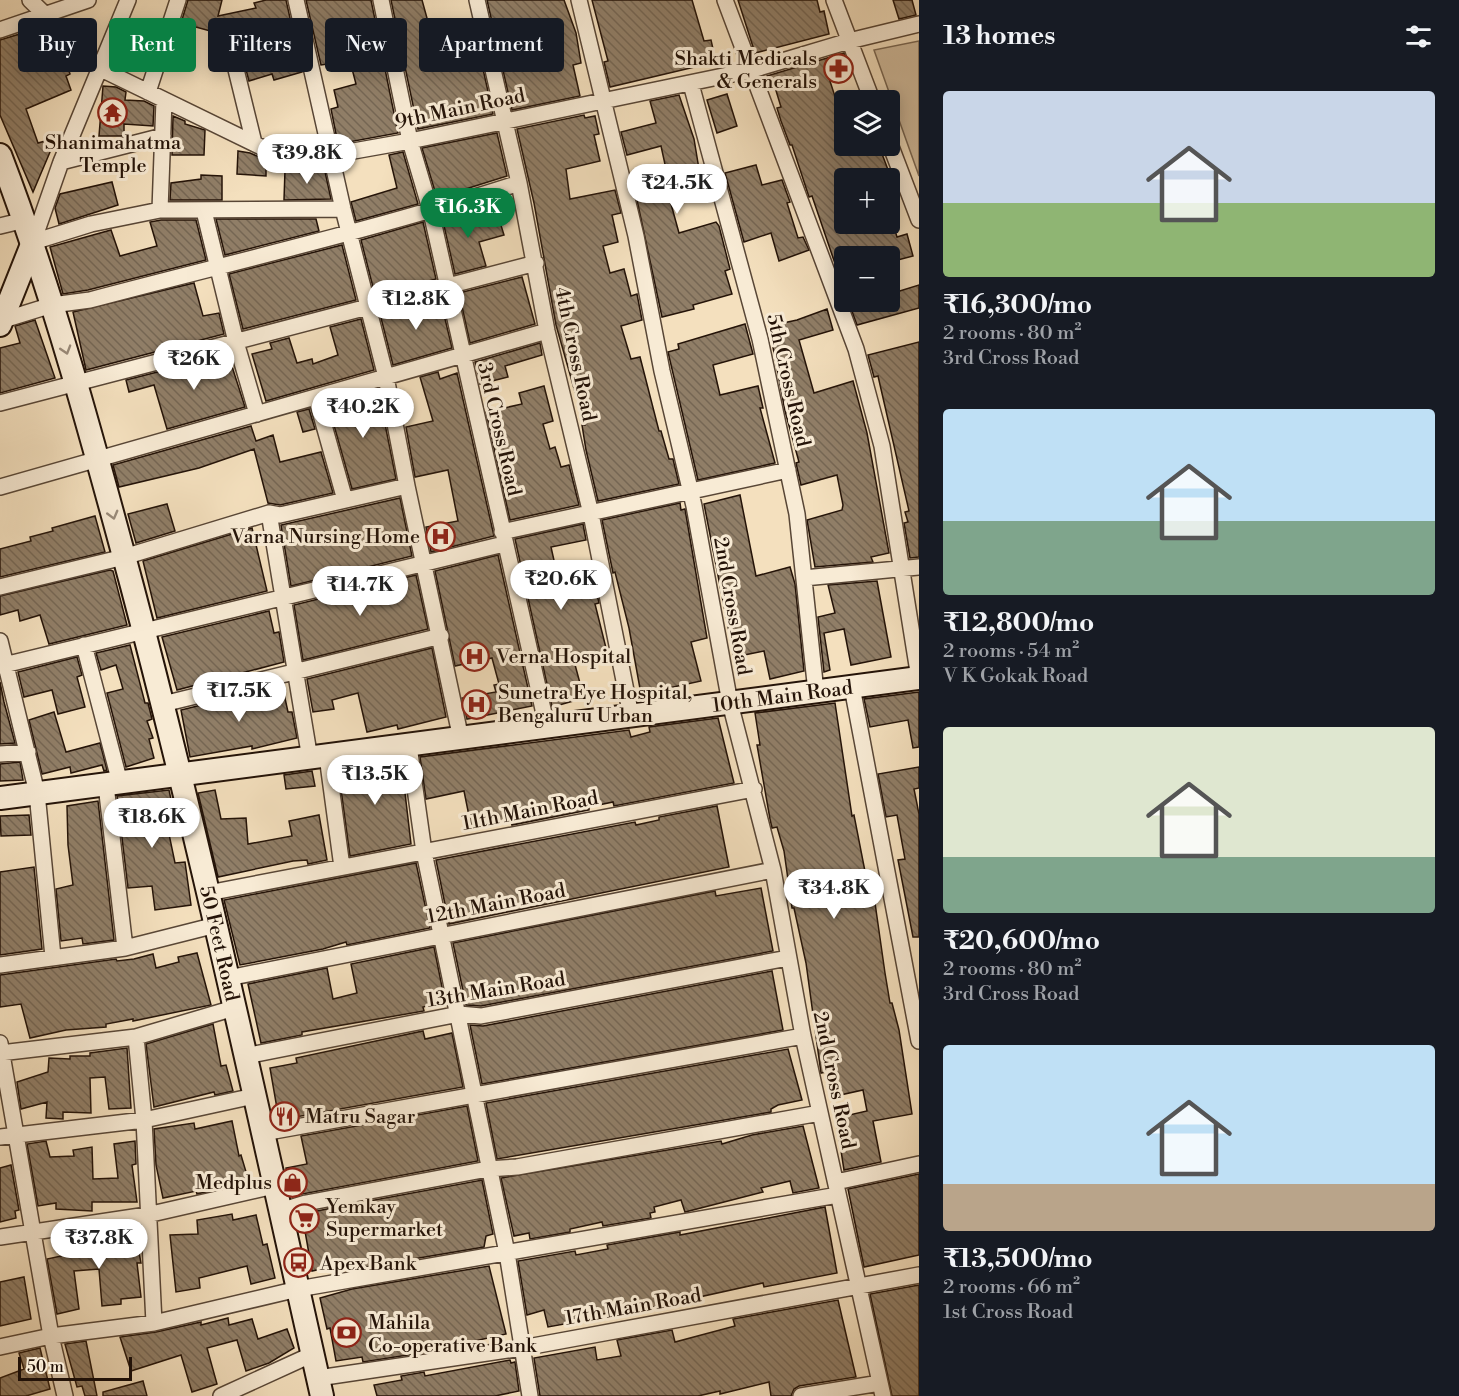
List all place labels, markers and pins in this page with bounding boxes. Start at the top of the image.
place label: Shakti Medicals & Generals [675,47,817,95]
pharmacy icon: Shakti Medicals & Generals [822,53,854,85]
temple icon: Shanimahatma Temple [97,96,129,128]
place label: Shanimahatma Temple [45,131,182,179]
pin: ₹39.8K [258,134,356,185]
pin: ₹24.5K [628,164,726,215]
pin: ₹16.3K [419,188,517,239]
pin: ₹12.8K [367,280,465,331]
pin: ₹26K [158,340,230,391]
pin: ₹40.2K [314,388,412,439]
hospital icon: Varna Nursing Home [425,520,457,552]
place label: Varna Nursing Home [230,525,420,550]
pin: ₹20.6K [512,560,610,611]
pin: ₹14.7K [311,566,409,617]
hospital icon: Verna Hospital [459,640,491,672]
place label: Verna Hospital [495,645,631,670]
pin: ₹17.5K [190,672,288,723]
place label: Sunetra Eye Hospital, Bengaluru Urban [497,681,692,729]
hospital icon: Sunetra Eye Hospital, Bengaluru Urban [461,688,493,720]
pin: ₹13.5K [326,755,424,806]
pin: ₹18.6K [103,798,201,849]
pin: ₹34.8K [785,869,883,920]
restaurant icon: Matru Sagar [268,1100,300,1132]
place label: Matru Sagar [305,1105,416,1130]
shop icon: Medplus [277,1166,309,1198]
place label: Medplus [195,1171,272,1196]
place label: Yemkay Supermarket [325,1195,443,1243]
supermarket icon: Yemkay Supermarket [289,1202,321,1234]
pin: ₹37.8K [50,1219,148,1270]
bus stop icon: Apex Bank [283,1247,315,1279]
place label: Apex Bank [319,1252,418,1277]
place label: Mahila Co-operative Bank [368,1311,538,1359]
bank icon: Mahila Co-operative Bank [331,1317,363,1349]

